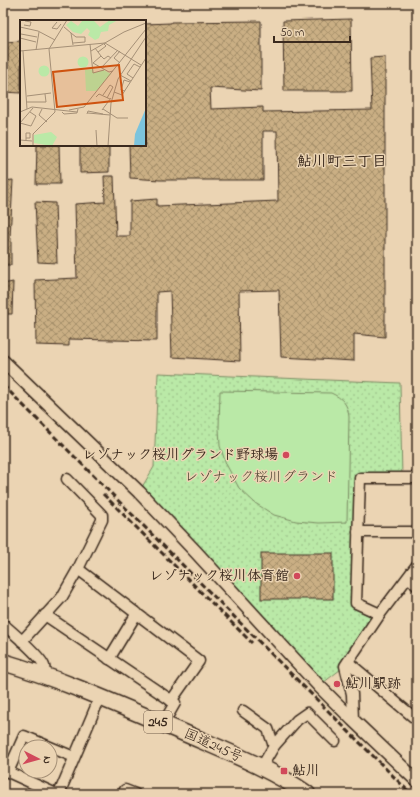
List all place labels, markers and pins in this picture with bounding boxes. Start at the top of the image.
place label: レゾナック桜川グランド野球場 [82,445,278,466]
marker: レゾナック桜川グランド野球場 [281,450,291,460]
place label: レゾナック桜川体育館 [149,566,289,587]
marker: レゾナック桜川体育館 [292,571,302,581]
place label: 鮎川駅跡 [345,674,401,695]
marker: 鮎川駅跡 [332,679,342,689]
place label: 鮎川 [292,761,320,782]
marker: 鮎川 [279,766,289,776]

